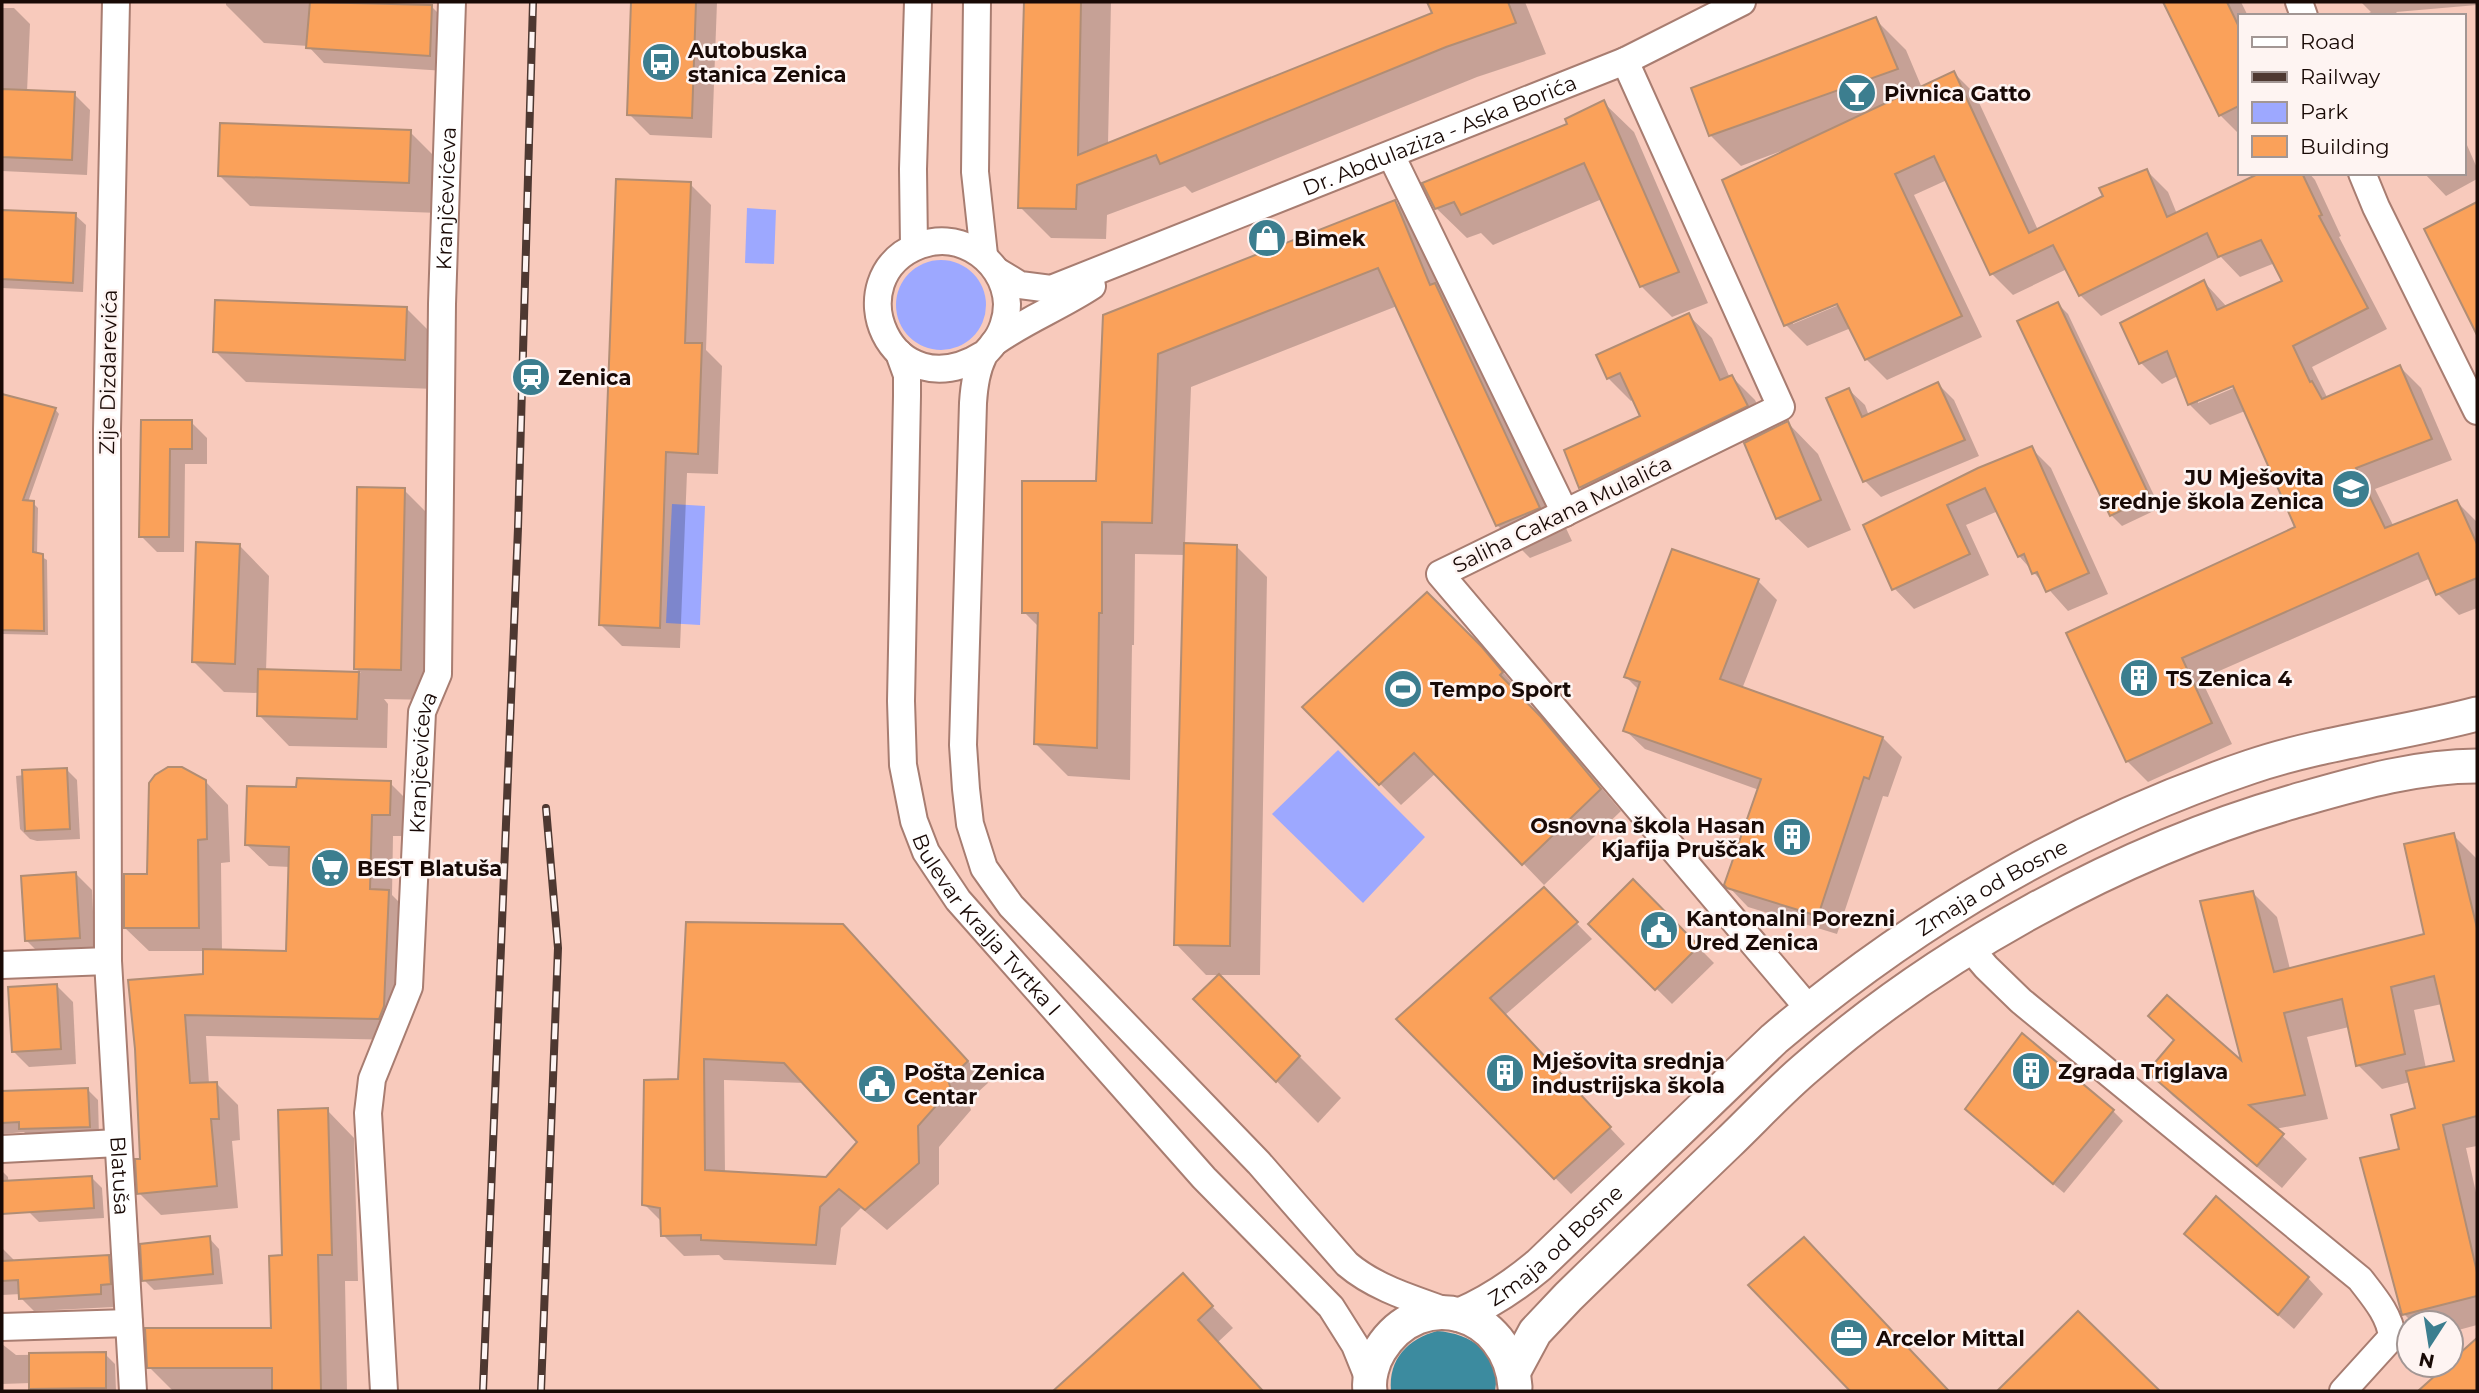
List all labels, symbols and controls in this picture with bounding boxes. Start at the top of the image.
legend [2238,14,2465,175]
text: Road [2300,29,2355,54]
place label: Autobuska stanica Zenica [687,38,846,87]
bus stop icon: Autobuska stanica Zenica [640,41,682,83]
text: Railway [2300,64,2381,89]
street label: Dr. Abdulaziza - Aska Borića [1299,69,1580,200]
bar icon: Pivnica Gatto [1836,72,1878,114]
place label: Pivnica Gatto [1884,81,2031,106]
text: Park [2300,99,2348,124]
street label: Kranjčevićeva [431,126,460,271]
text: Building [2300,134,2390,159]
shop icon: Bimek [1246,217,1288,259]
place label: Bimek [1294,226,1366,251]
street label: Zije Dizdarevića [94,289,122,455]
station icon: Zenica [510,356,552,398]
place label: Zenica [558,365,631,390]
street label: Saliha Cakana Mulalića [1449,450,1675,578]
place label: JU Mješovita srednje škola Zenica [2099,465,2324,514]
school or university icon: JU Mješovita srednje škola Zenica [2330,468,2372,510]
building icon: TS Zenica 4 [2118,657,2160,699]
place label: TS Zenica 4 [2166,666,2293,691]
sports icon: Tempo Sport [1382,668,1424,710]
place label: Tempo Sport [1430,677,1571,702]
street label: Kranjčevićeva [404,687,442,834]
place label: Osnovna škola Hasan Kjafija Pruščak [1530,813,1765,862]
building icon: Osnovna škola Hasan Kjafija Pruščak [1771,816,1813,858]
street label: Bulevar Kralja Tvrtka I [908,830,1066,1020]
street label: Zmaja od Bosne [1911,833,2072,941]
supermarket icon: BEST Blatuša [309,847,351,889]
place label: BEST Blatuša [357,856,502,881]
place label: Kantonalni Porezni Ured Zenica [1686,906,1895,955]
public building icon: Kantonalni Porezni Ured Zenica [1638,909,1680,951]
place label: Mješovita srednja industrijska škola [1532,1049,1725,1098]
building icon: Zgrada Triglava [2010,1050,2052,1092]
building icon: Mješovita srednja industrijska škola [1484,1052,1526,1094]
place label: Zgrada Triglava [2058,1059,2228,1084]
place label: Pošta Zenica Centar [904,1060,1045,1109]
public building icon: Pošta Zenica Centar [856,1063,898,1105]
street label: Blatuša [106,1135,135,1216]
street label: Zmaja od Bosne [1483,1179,1627,1311]
north arrow [2395,1309,2465,1379]
office icon: Arcelor Mittal [1828,1317,1870,1359]
place label: Arcelor Mittal [1875,1326,2025,1351]
text: N [2417,1347,2436,1373]

